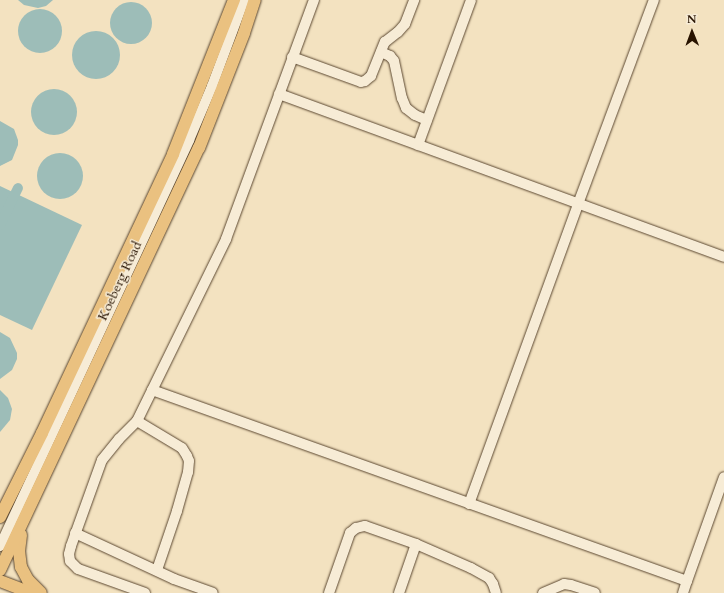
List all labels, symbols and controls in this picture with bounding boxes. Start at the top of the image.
north arrow [672,12,712,52]
text: N [687,12,697,27]
street label: Koeberg Road [94,239,146,323]

